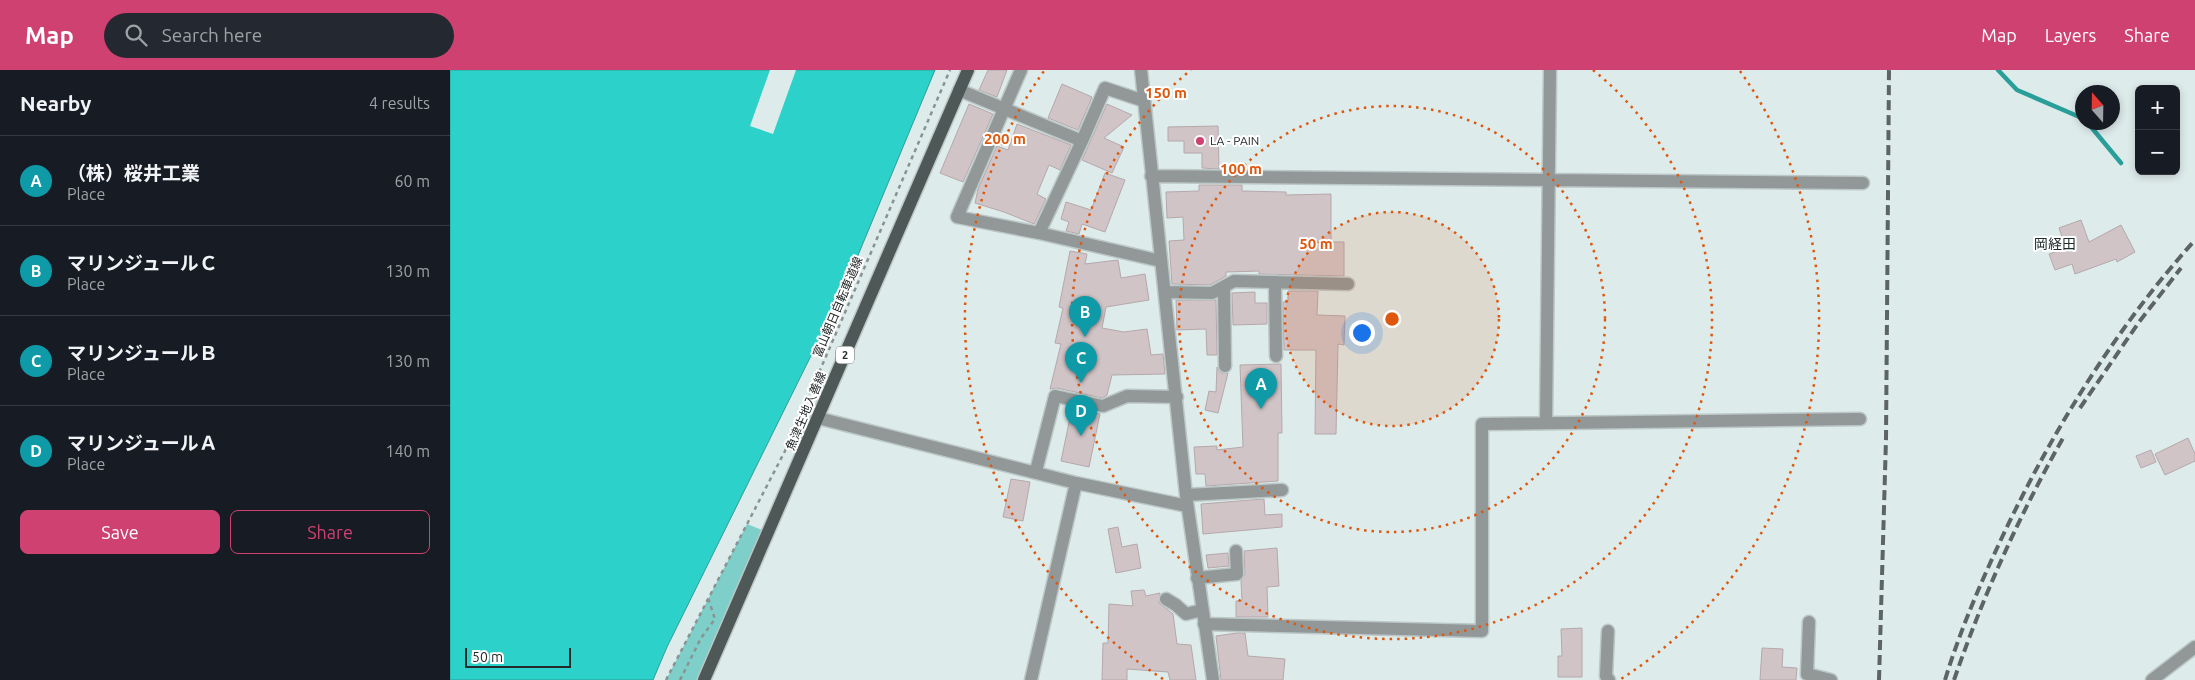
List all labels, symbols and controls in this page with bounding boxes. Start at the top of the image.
search box [104,13,454,58]
icon: search [122,21,150,49]
text: Map [25,22,74,49]
text: Search here [162,24,262,46]
text: Map [1981,25,2017,45]
text: Layers [2045,25,2096,45]
text: Share [2124,25,2170,45]
text: 150 m [1145,84,1187,101]
north arrow [2075,85,2120,130]
map controls [2135,85,2180,175]
button: + [2135,85,2180,130]
text: Nearby [20,91,91,115]
text: 4 results [369,94,430,112]
text: 200 m [984,130,1026,147]
button: − [2135,130,2180,175]
place label: LA - PAIN [1210,134,1259,147]
marker: LA - PAIN [1194,135,1206,147]
text: 100 m [1220,160,1262,177]
text: （株）桜井工業 [67,162,200,184]
text: A [30,172,42,190]
text: 60 m [394,172,430,190]
text: Place [67,185,105,203]
text: 50 m [1299,235,1333,252]
district label: 岡経田 [2034,236,2076,252]
text: マリンジュールＣ [67,252,218,274]
street label: 富山朝日自転車道線 [810,255,865,359]
text: B [31,262,41,280]
text: 130 m [385,262,430,280]
text: Place [67,275,105,293]
pin: B [1069,296,1101,337]
centre of rings [1383,310,1401,328]
your location [1349,320,1375,346]
text: マリンジュールＢ [67,342,218,364]
pin: C [1065,342,1097,383]
road number: 2 [836,346,854,364]
text: C [31,352,41,370]
text: 130 m [385,352,430,370]
text: Place [67,365,105,383]
pin: A [1245,368,1277,409]
street label: 魚津生地入善線 [783,370,828,452]
pin: D [1065,395,1097,436]
text: マリンジュールＡ [67,432,218,454]
text: D [30,442,42,460]
text: 140 m [385,442,430,460]
text: Place [67,455,105,473]
button: Save [20,510,220,554]
button: Share [230,510,430,554]
scale bar [465,645,571,668]
text: 50 m [472,649,503,665]

